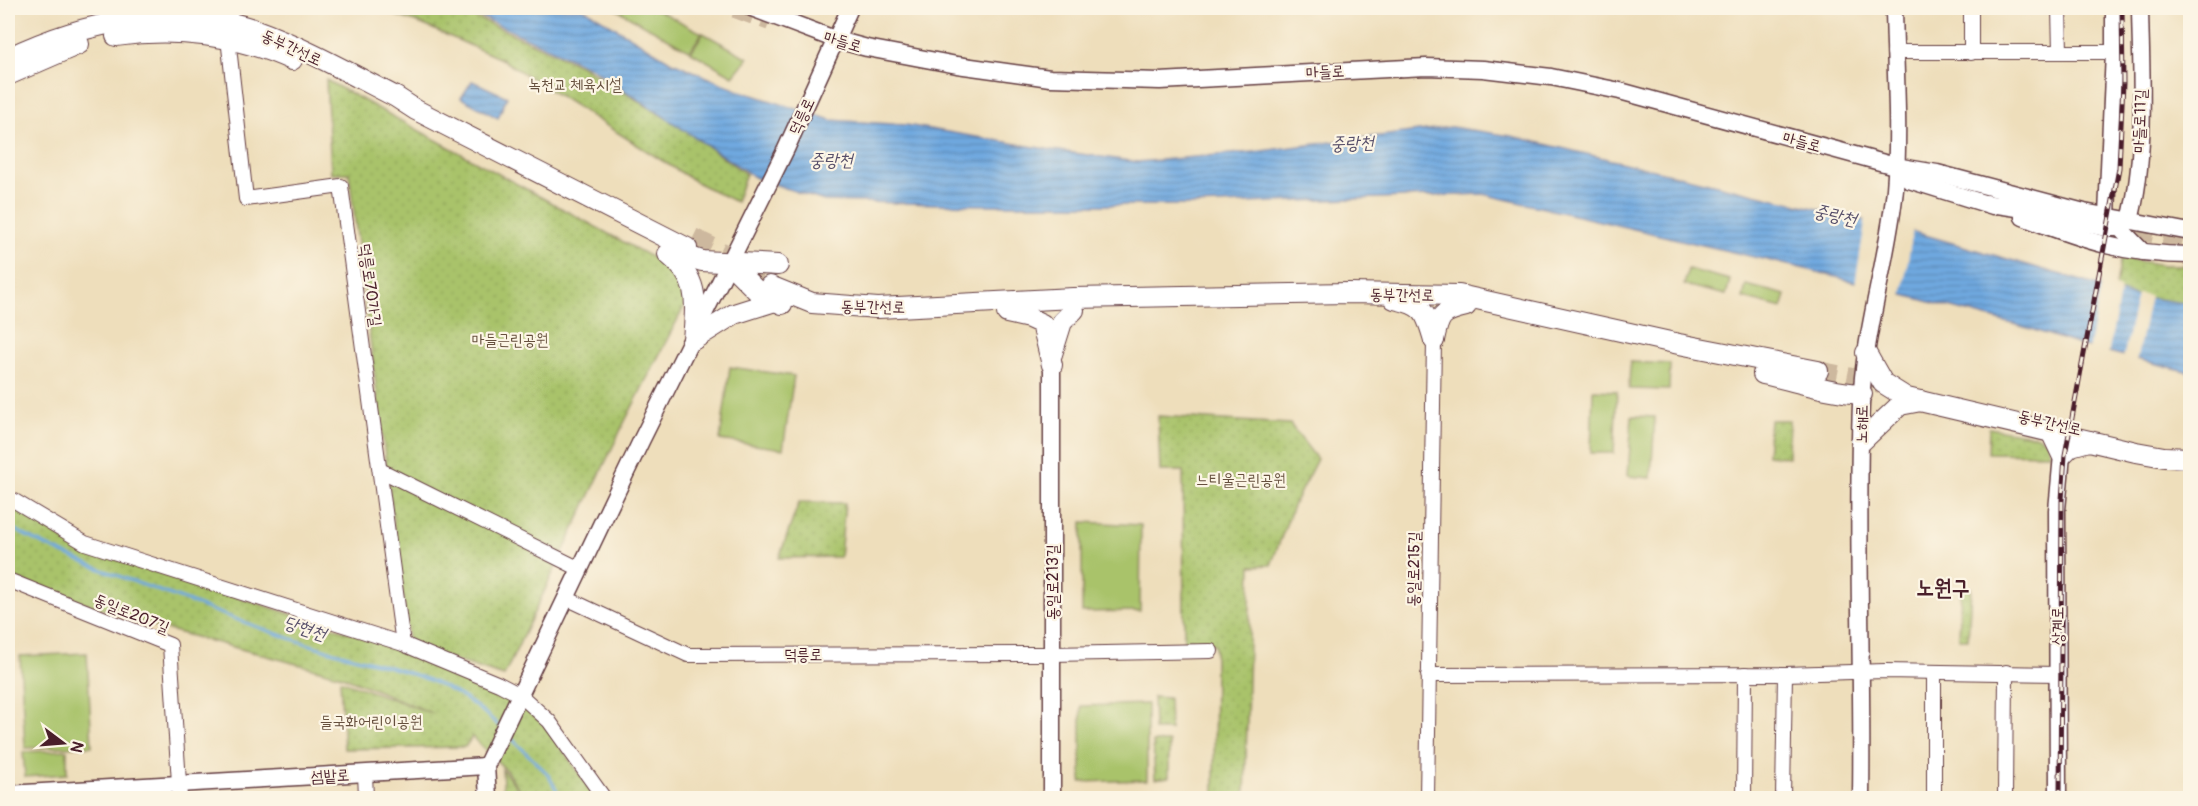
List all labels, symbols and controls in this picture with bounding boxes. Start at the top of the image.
street label: 동부간선로 [258,25,325,71]
street label: 마들로 [821,27,864,57]
street label: 마들로 [1305,61,1345,83]
park label: 녹천교 체육시설 [528,75,622,95]
street label: 마들로11길 [2129,89,2151,153]
street label: 덕릉로 [785,95,819,138]
street label: 마들로 [1780,127,1823,157]
water label: 중랑천 [1330,131,1376,156]
water label: 중랑천 [809,149,854,172]
water label: 중랑천 [1811,199,1860,232]
street label: 덕릉로70가길 [354,242,386,328]
street label: 동부간선로 [1370,284,1434,306]
street label: 동부간선로 [841,296,905,318]
park label: 마들근린공원 [471,330,549,350]
street label: 노해로 [1852,405,1872,444]
street label: 동부간선로 [2016,406,2083,440]
park label: 느티울근린공원 [1196,470,1286,490]
street label: 동일로215길 [1403,531,1425,607]
street label: 동일로213길 [1043,544,1063,620]
district label: 노원구 [1916,574,1970,602]
street label: 동일로207길 [91,590,172,638]
street label: 상계로 [2048,607,2068,645]
water label: 당현천 [281,611,331,647]
street label: 덕릉로 [784,645,822,665]
park label: 들국화어린이공원 [320,712,423,732]
north arrow [33,713,93,773]
text: N [65,739,88,755]
street label: 섬밭로 [310,765,350,787]

